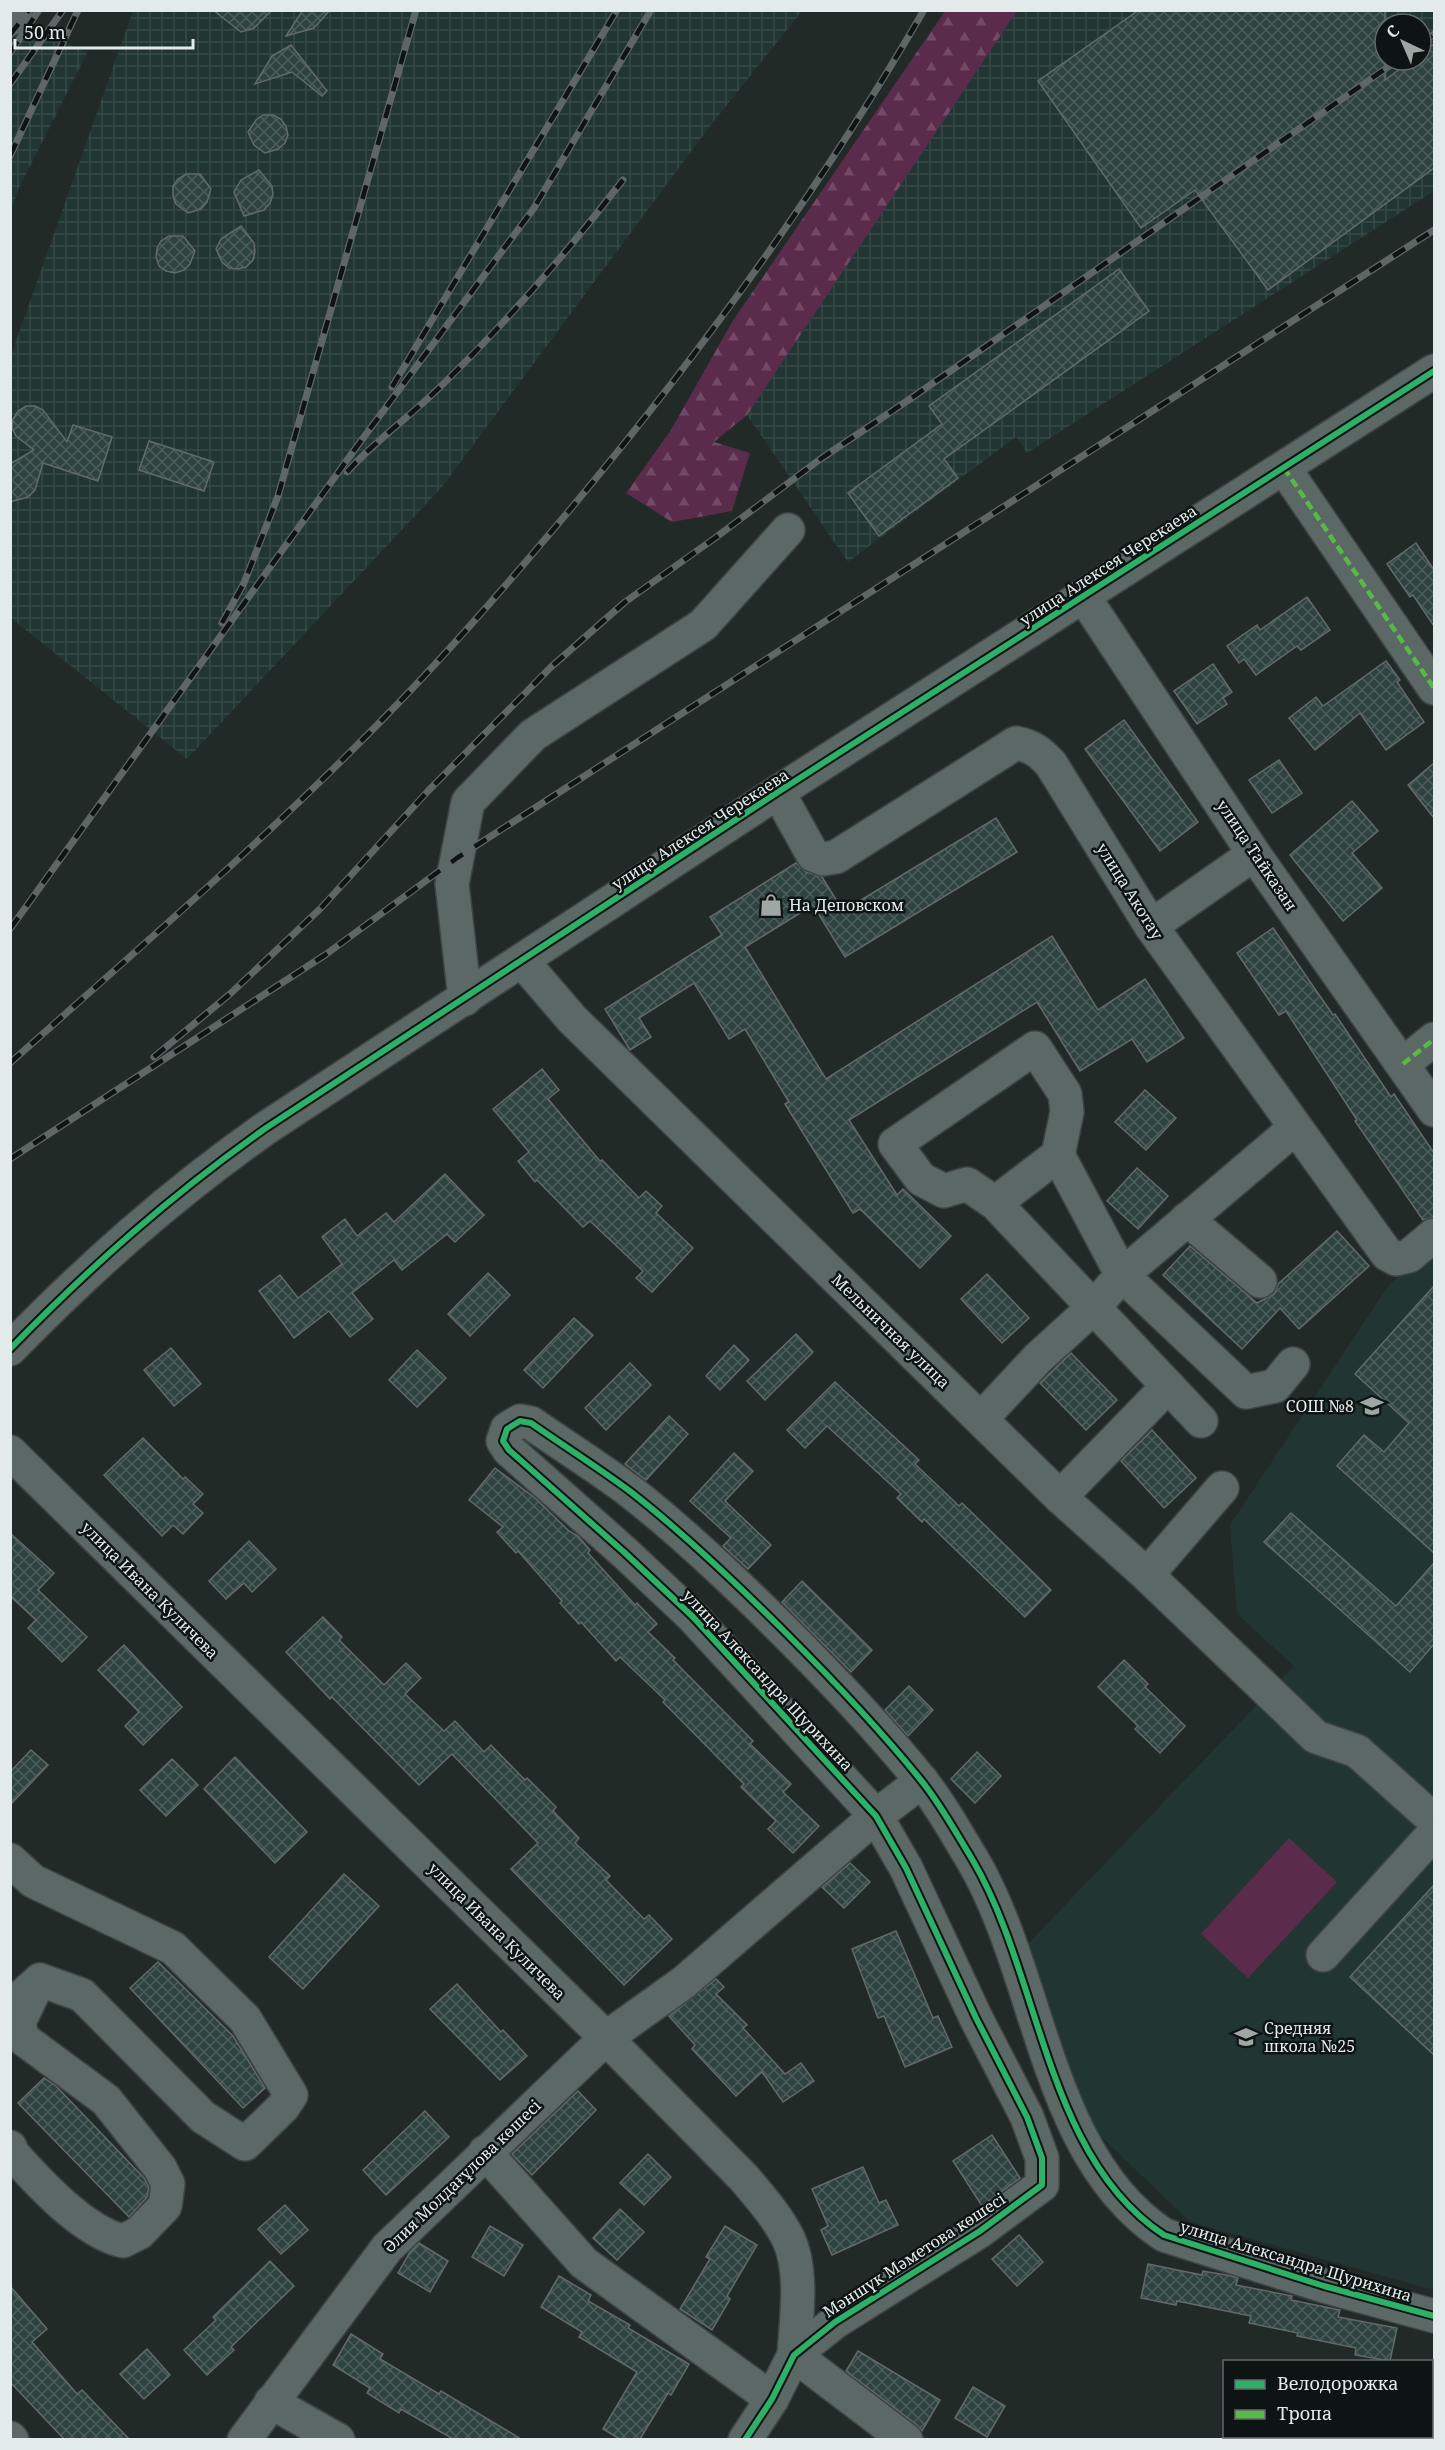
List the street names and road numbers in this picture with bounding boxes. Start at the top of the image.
street label: улица Алексея Черекаева [1015,499,1201,631]
street label: улица Алексея Черекаева [607,763,793,895]
street label: улица Тайказан [1212,795,1302,915]
street label: улица Акотау [1091,838,1169,944]
street label: Мельничная улица [827,1269,955,1393]
street label: улица Ивана Куличева [76,1516,224,1664]
street label: улица Александра Щурихина [678,1584,858,1776]
street label: улица Ивана Куличева [423,1857,571,2005]
street label: Әлия Молдағұлова көшесі [378,2094,546,2257]
street label: Мәншүк Мәметова көшесі [818,2187,1010,2322]
street label: улица Александра Щурихина [1178,2215,1414,2307]

